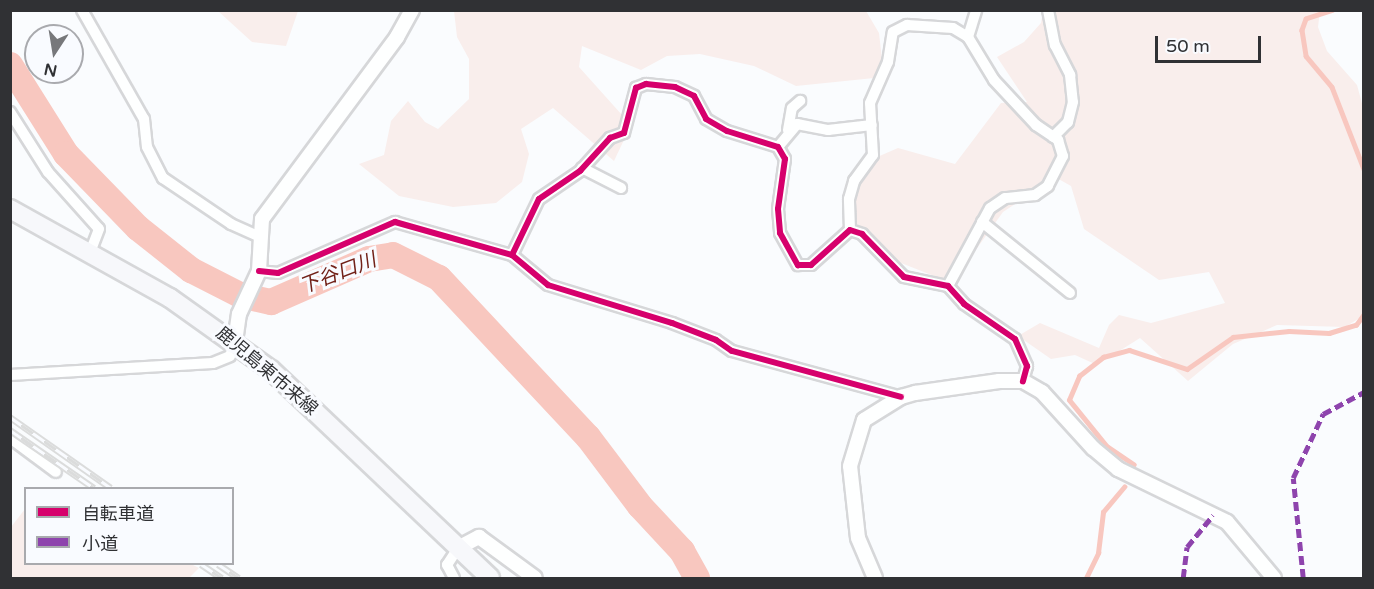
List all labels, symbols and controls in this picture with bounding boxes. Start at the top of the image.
north arrow [24,24,84,84]
scale bar [1158,24,1264,62]
text: 50 m [1166,35,1210,57]
text: N [42,59,59,81]
water label: 下谷口川 [296,248,380,300]
street label: 鹿児島東市来線 [212,322,322,420]
legend [24,487,234,565]
text: 自転車道 [82,503,154,525]
text: 小道 [82,533,118,555]

